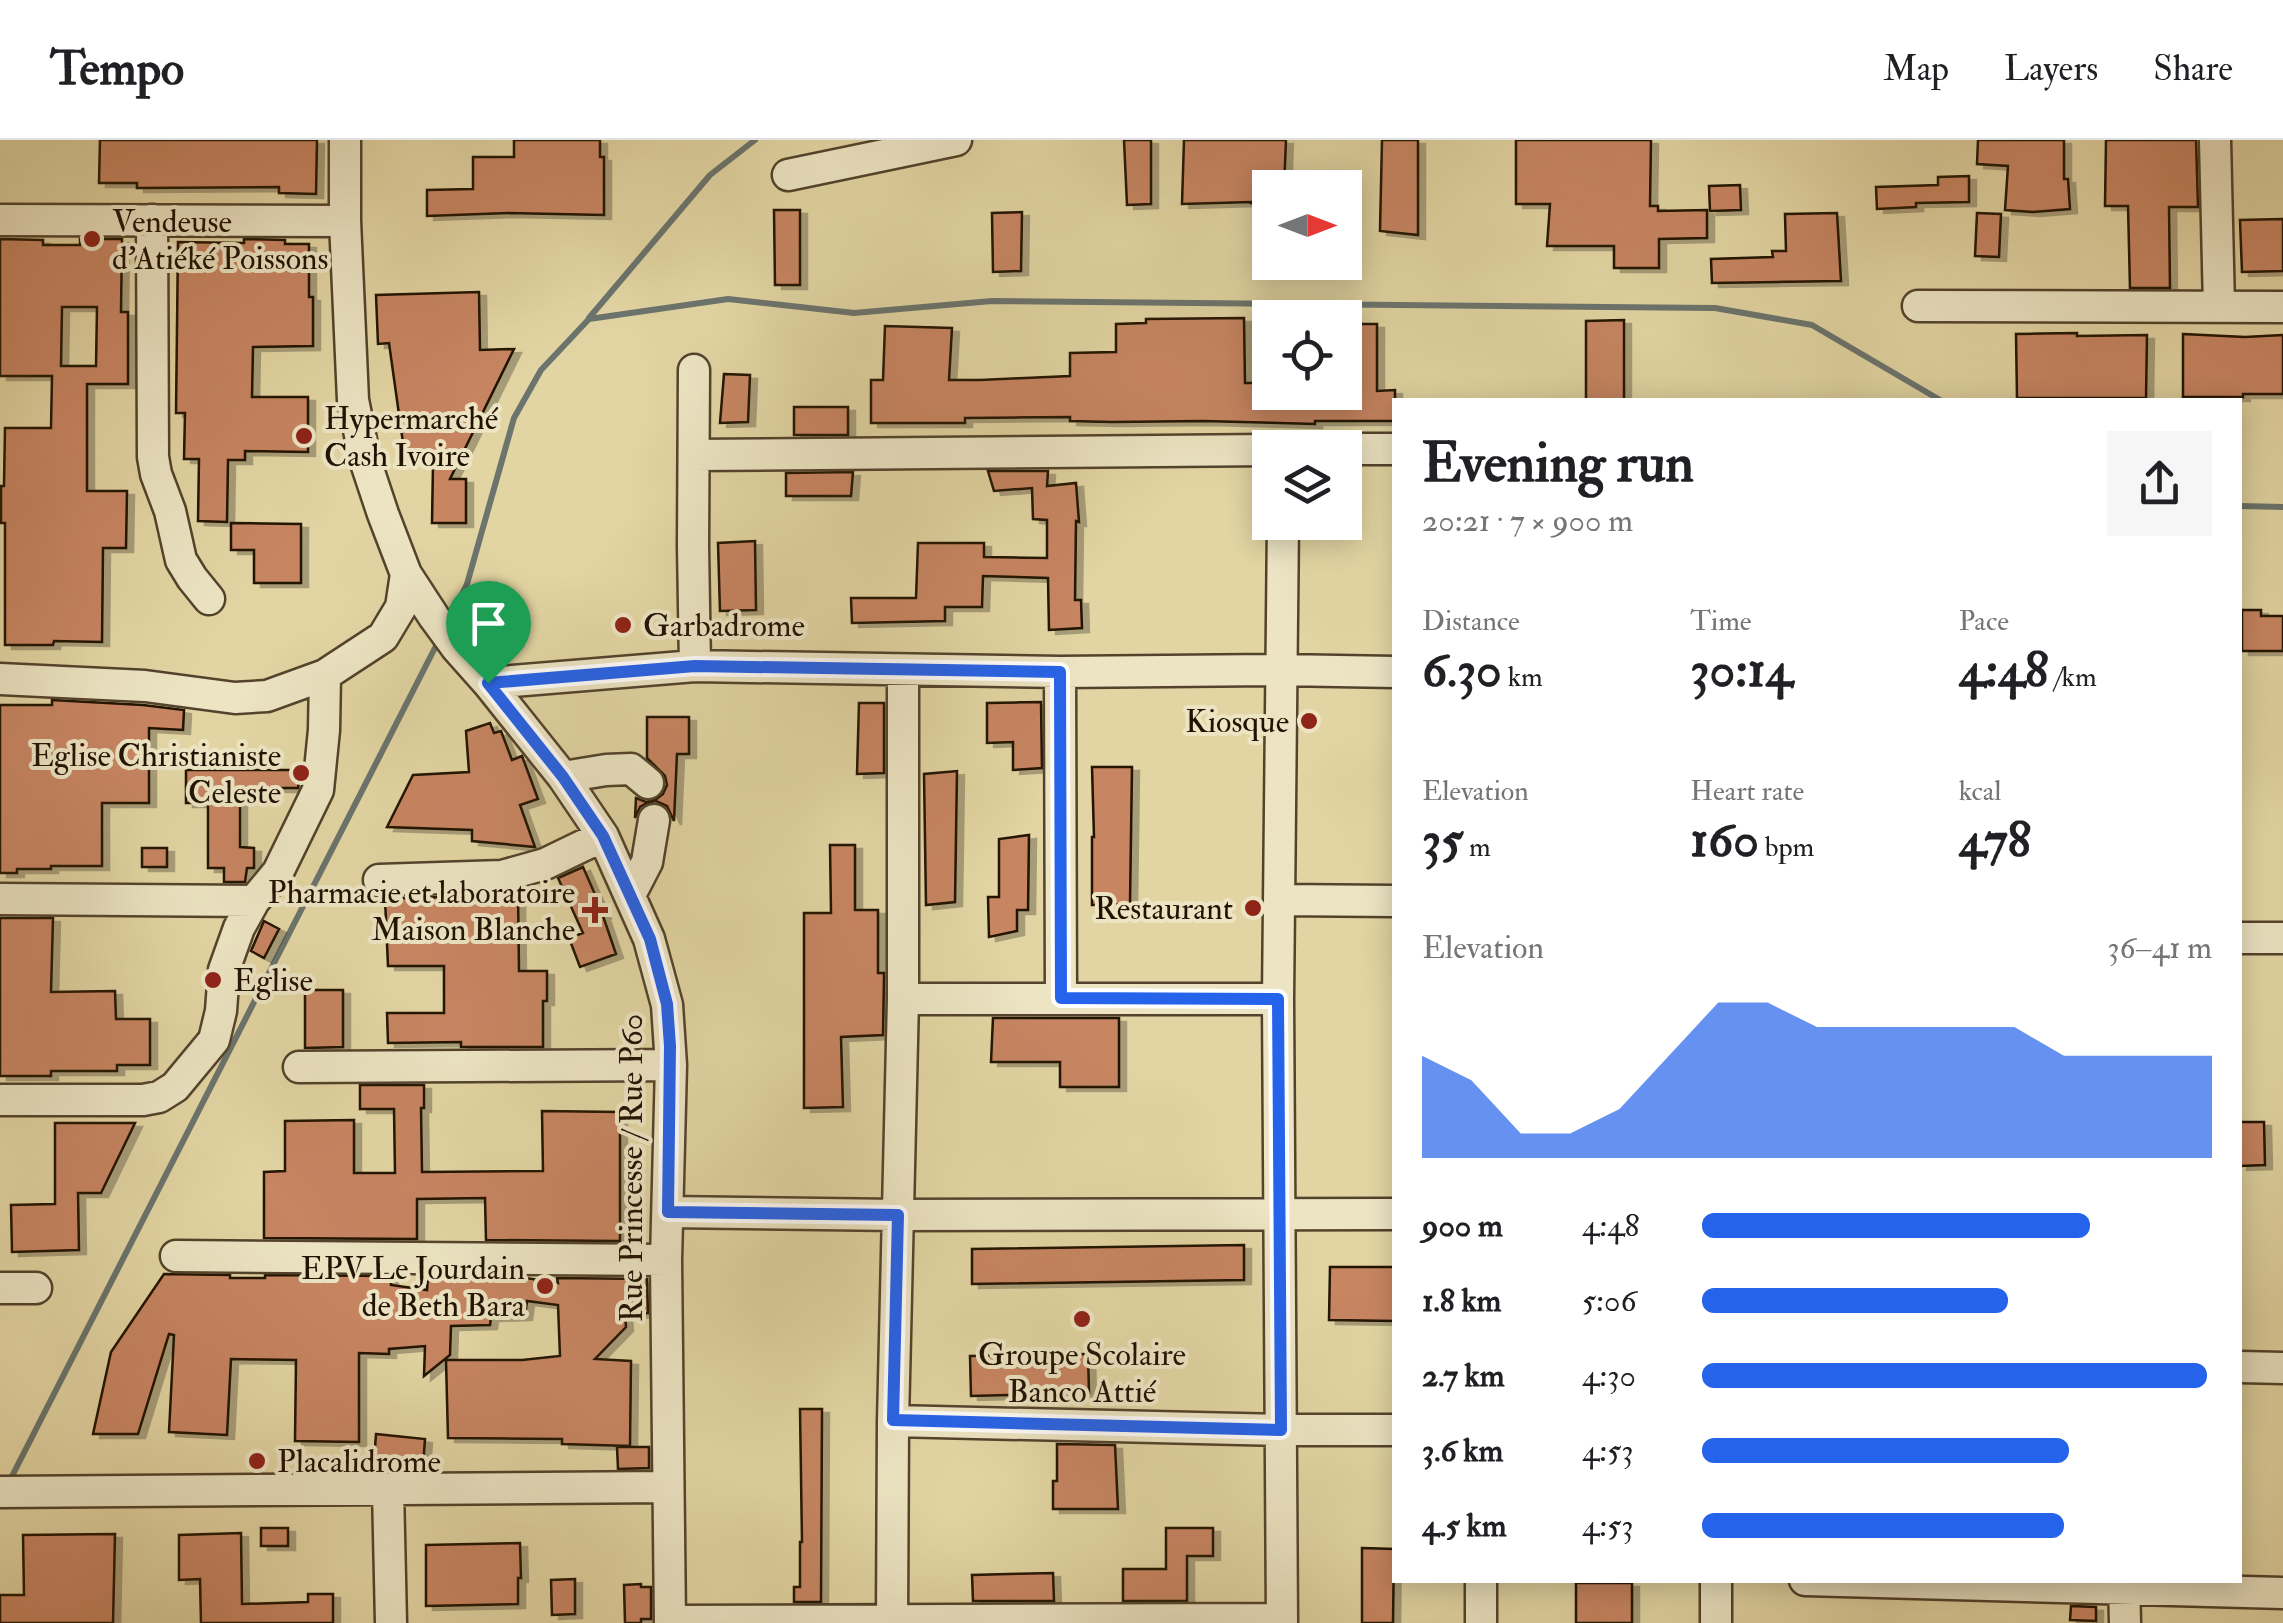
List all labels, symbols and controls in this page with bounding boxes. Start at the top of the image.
text: Tempo [50,39,184,99]
text: Map [1883,47,1949,91]
text: Layers [2004,47,2098,91]
text: Share [2153,47,2233,91]
north arrow [1252,170,1362,280]
map controls [1252,170,1362,540]
place label: Vendeuse d'Atiéké Poissons [112,202,329,279]
marker: Vendeuse d'Atiéké Poissons [81,228,103,250]
button: locate [1252,300,1362,410]
place label: Hypermarché Cash Ivoire [324,399,499,476]
marker: Hypermarché Cash Ivoire [293,425,315,447]
text: Evening run [1422,429,1694,498]
button: layers [1252,430,1362,540]
button: share [2107,431,2212,536]
text: 20:21 · 7 × 900 m [1422,501,1633,541]
pin [446,581,531,684]
icon: arrive [461,596,516,651]
text: Distance [1422,604,1520,639]
text: Time [1690,604,1752,639]
text: Pace [1959,604,2009,639]
place label: Garbadrome [643,606,805,646]
marker: Garbadrome [612,614,634,636]
text: 6.30 [1422,639,1502,702]
text: 30:14 [1690,639,1792,702]
text: 4:48 [1959,639,2048,702]
text: km [1502,660,1543,695]
text: /km [2048,660,2097,695]
place label: Kiosque [1185,702,1289,742]
marker: Kiosque [1298,710,1320,732]
place label: Eglise Christianiste Celeste [31,736,281,813]
marker: Eglise Christianiste Celeste [290,762,312,784]
text: Elevation [1422,774,1529,809]
text: Heart rate [1690,774,1804,809]
text: kcal [1959,774,2002,809]
text: 35 [1422,809,1463,872]
text: 160 [1690,809,1759,872]
text: 478 [1959,809,2031,872]
text: m [1463,830,1491,865]
text: bpm [1759,830,1814,865]
place label: Pharmacie et laboratoire Maison Blanche [268,873,575,950]
place label: Restaurant [1094,889,1233,929]
marker: Restaurant [1242,897,1264,919]
marker: Pharmacie et laboratoire Maison Blanche [584,899,606,921]
text: Elevation [1422,928,1544,968]
text: 36–41 m [2107,928,2212,968]
place label: Eglise [233,961,313,1001]
marker: Eglise [202,969,224,991]
street label: Rue Princesse / Rue P60 [612,1014,652,1322]
text: 900 m [1422,1206,1503,1246]
text: 4:48 [1582,1206,1639,1246]
place label: EPV Le Jourdain de Beth Bara [301,1249,526,1326]
marker: EPV Le Jourdain de Beth Bara [534,1275,556,1297]
text: 1.8 km [1422,1281,1501,1321]
text: 5:06 [1582,1281,1637,1321]
marker: Groupe Scolaire Banco Attié [1071,1308,1093,1330]
place label: Groupe Scolaire Banco Attié [978,1335,1186,1412]
text: 2.7 km [1422,1356,1505,1396]
text: 4:30 [1582,1356,1636,1396]
text: 3.6 km [1422,1431,1503,1471]
text: 4:53 [1582,1431,1634,1471]
place label: Placalidrome [277,1442,441,1482]
marker: Placalidrome [246,1450,268,1472]
text: 4.5 km [1422,1506,1506,1546]
text: 4:53 [1582,1506,1634,1546]

